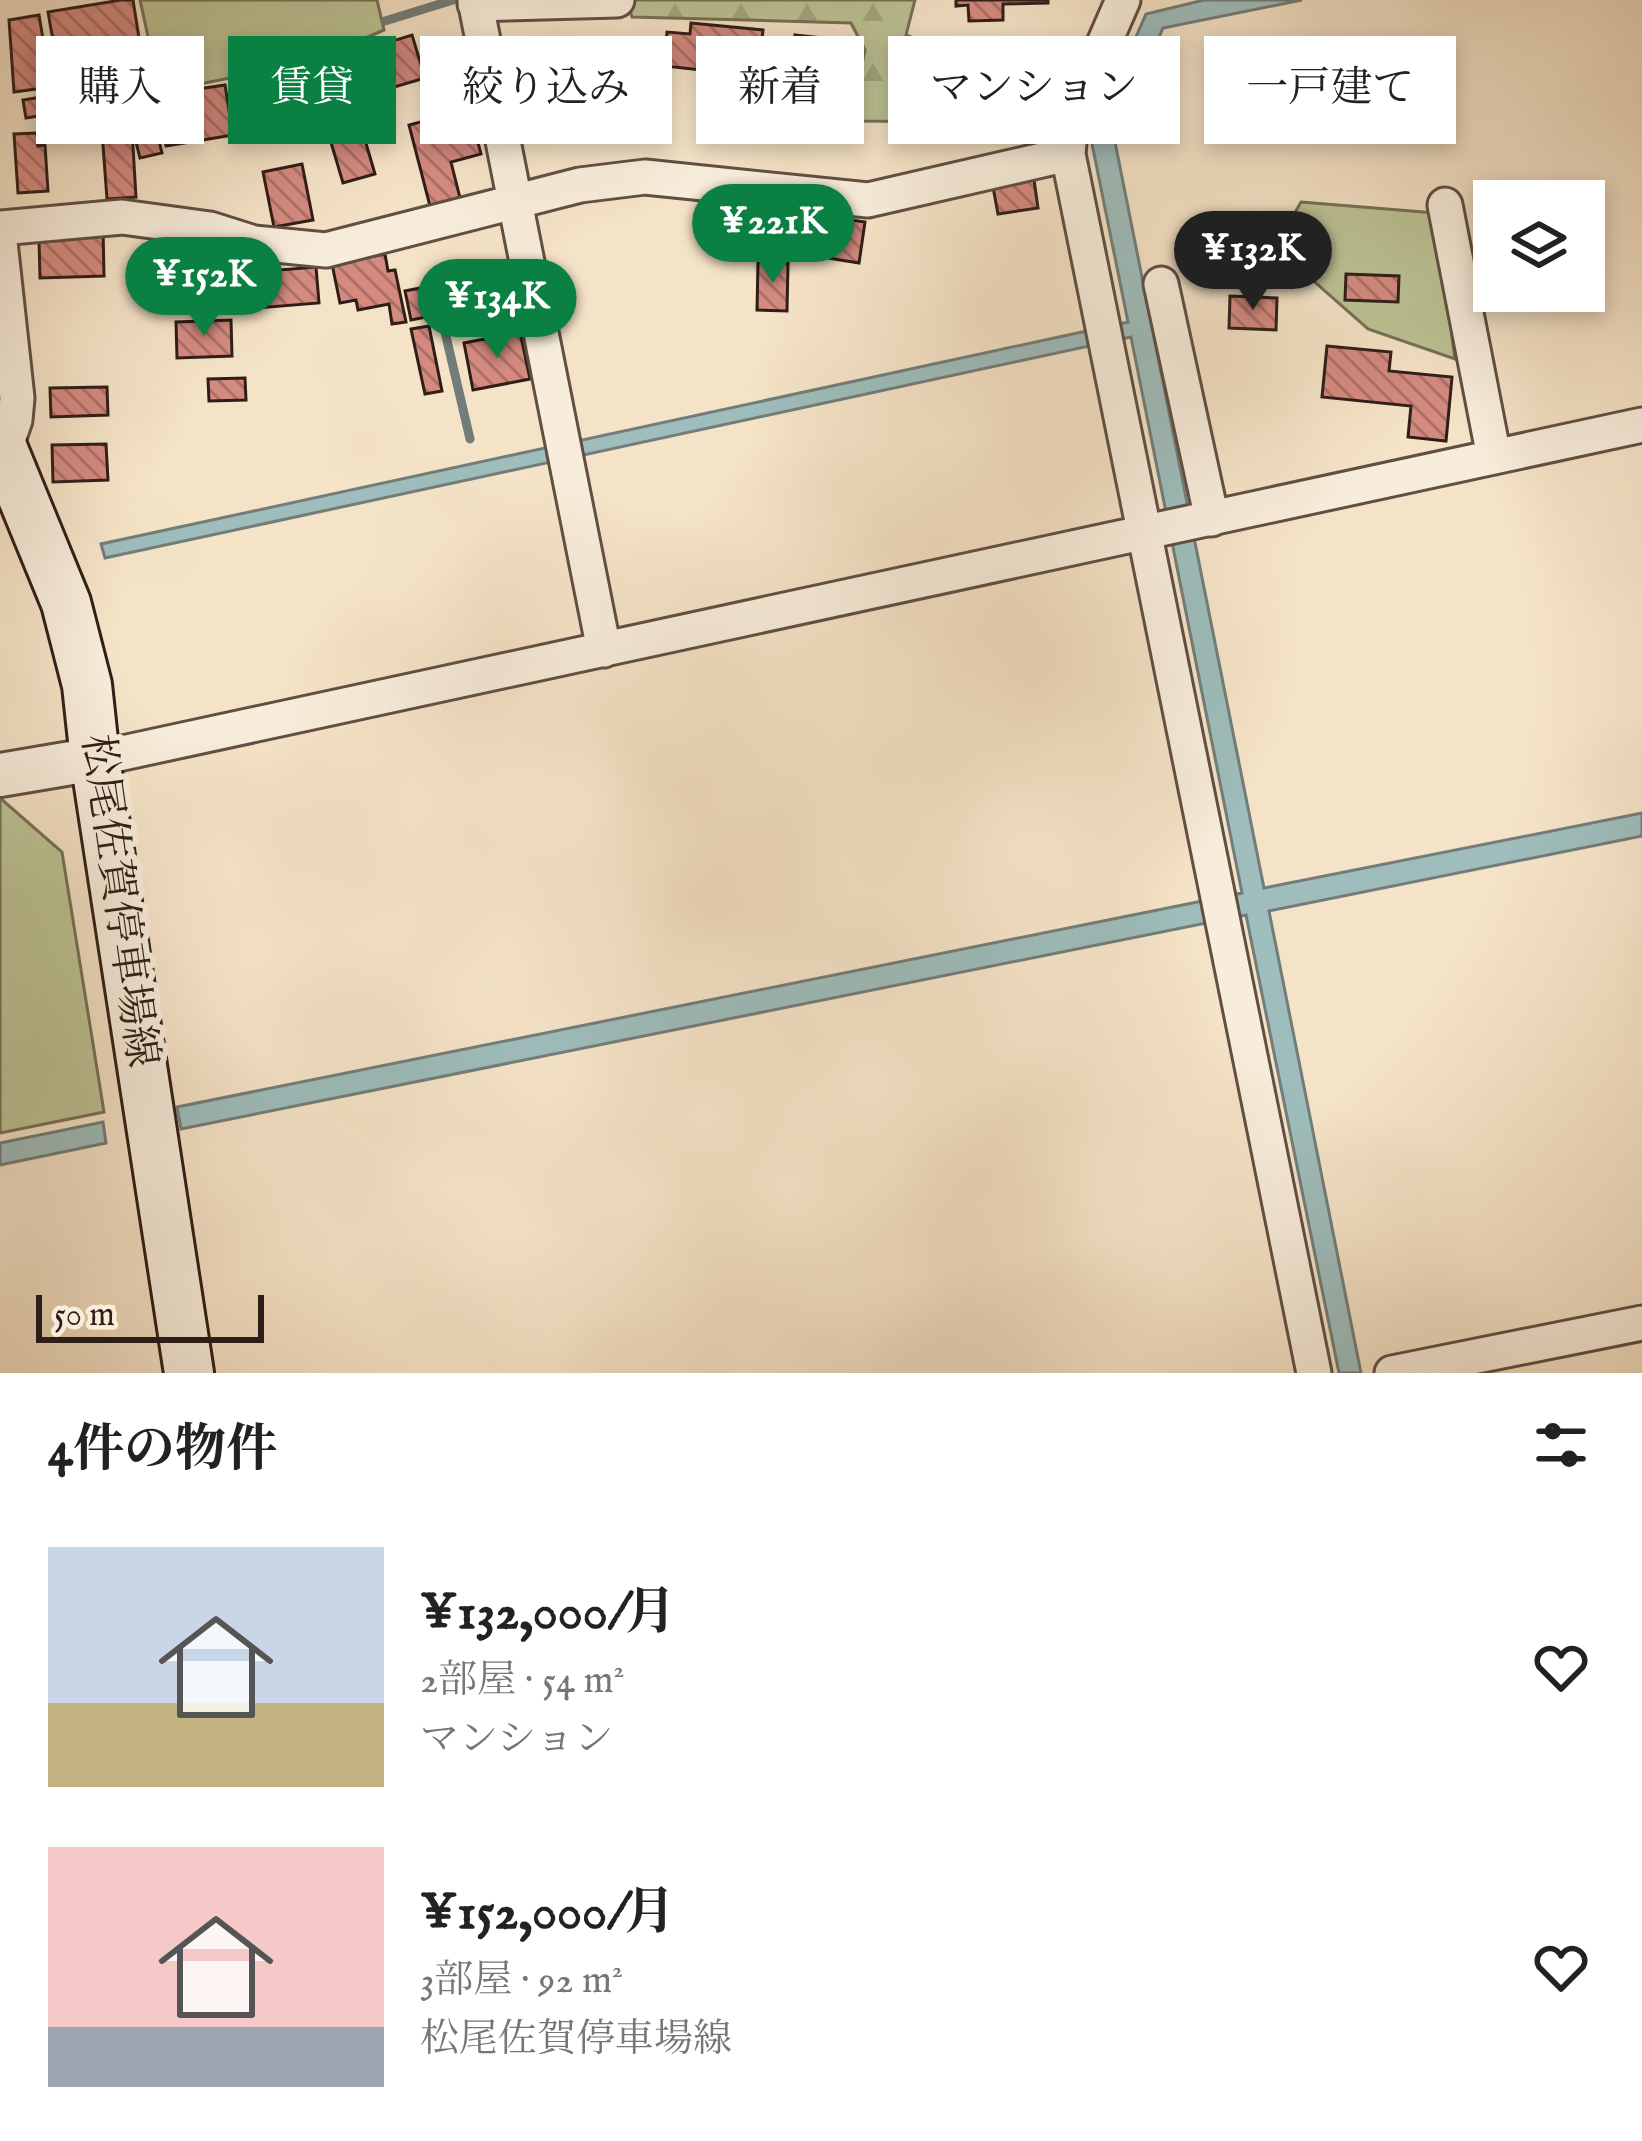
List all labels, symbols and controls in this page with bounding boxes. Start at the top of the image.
chip: 購入 [36,36,204,144]
chip: 賃貸 [228,36,396,144]
chip: 絞り込み [420,36,672,144]
chip: 新着 [696,36,864,144]
chip: マンション [888,36,1180,144]
chip: 一戸建て [1204,36,1456,144]
map controls [1473,180,1605,312]
button: layers [1473,180,1605,312]
pin: ¥221K [689,184,857,286]
text: ¥221K [719,198,827,247]
pin: ¥132K [1169,211,1337,313]
text: ¥132K [1201,225,1305,274]
pin: ¥152K [120,237,288,339]
text: ¥152K [152,251,256,300]
pin: ¥134K [413,259,581,361]
text: ¥134K [445,273,549,322]
street label: 松尾佐賀停車場線 [68,731,168,1071]
scale bar [36,1289,264,1342]
text: 50 m [54,1295,115,1337]
icon: filters [1528,1412,1594,1478]
text: 4件の物件 [48,1419,277,1484]
text: ¥132,000/月 [420,1582,676,1647]
icon: home [144,1595,288,1739]
icon: heart [1528,1634,1594,1700]
text: 2部屋 · 54 m² [420,1657,625,1706]
text: マンション [420,1716,613,1765]
text: ¥152,000/月 [420,1882,676,1947]
icon: home [144,1895,288,2039]
icon: heart [1528,1934,1594,2000]
text: 3部屋 · 92 m² [420,1957,623,2006]
text: 松尾佐賀停車場線 [420,2016,732,2065]

